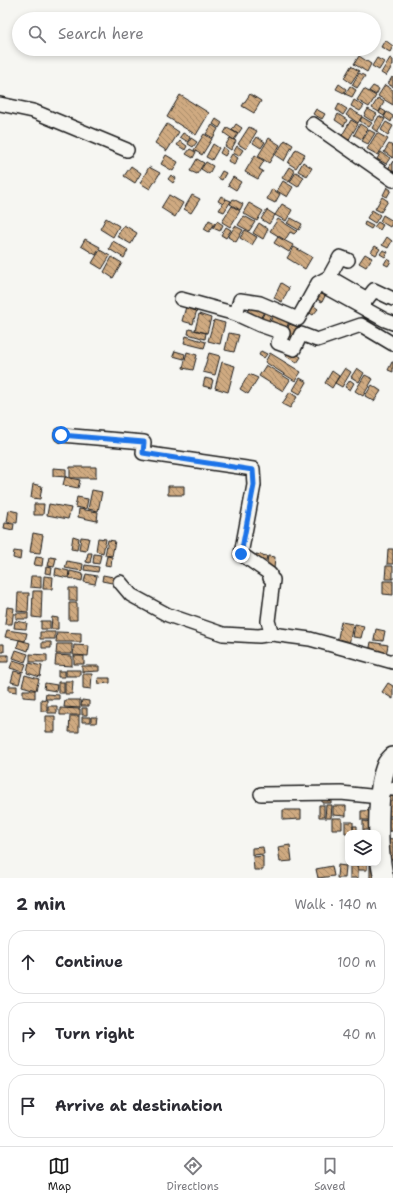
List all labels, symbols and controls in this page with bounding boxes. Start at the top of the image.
search box [12,12,381,56]
icon: search [26,23,48,45]
text: Search here [58,24,144,44]
route start [52,426,70,444]
route end [232,545,250,563]
map controls [345,830,381,866]
button: layers [345,830,381,866]
text: 2 min [16,893,66,915]
text: Walk · 140 m [294,896,377,913]
icon: ahead [17,951,39,973]
text: Continue [55,952,123,972]
text: 100 m [337,954,376,971]
icon: right [17,1023,39,1045]
text: Turn right [55,1024,135,1044]
text: 40 m [342,1026,376,1043]
icon: arrive [17,1095,39,1117]
text: Arrive at destination [55,1096,223,1116]
tab: Map [48,1155,71,1194]
tab: Directions [166,1155,219,1194]
tab: Saved [314,1155,345,1194]

